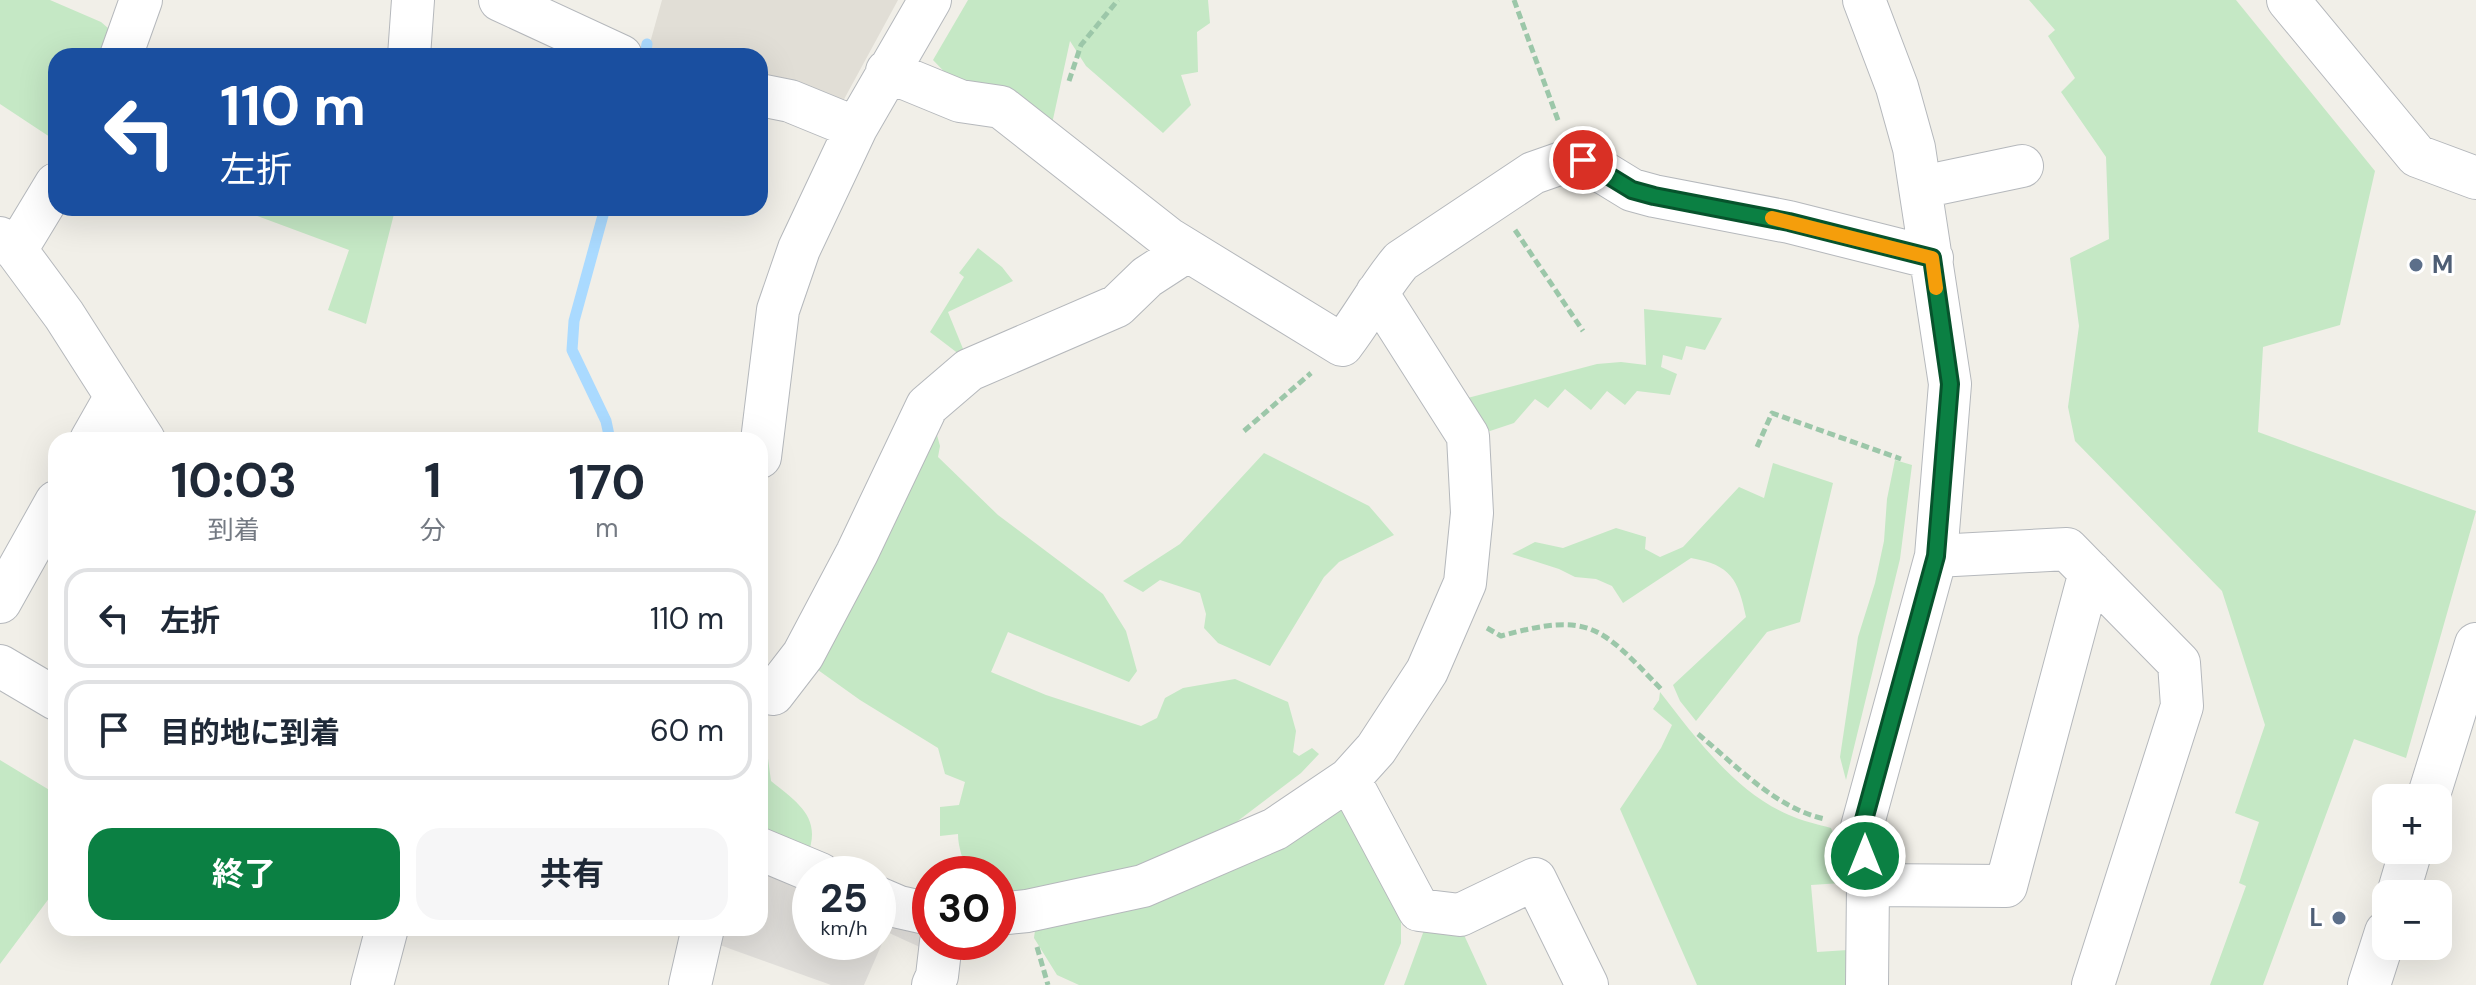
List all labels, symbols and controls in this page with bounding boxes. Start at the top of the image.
text: 110 m [220,69,366,142]
icon: left [88,80,192,184]
pin [1549,126,1617,194]
icon: arrive [1561,138,1605,182]
text: 左折 [220,146,292,193]
place label: M [2432,249,2453,280]
marker: M [2407,256,2425,274]
text: 10:03 [171,449,297,512]
text: 1 [424,449,441,512]
text: 170 [568,451,645,514]
text: m [595,511,618,545]
text: 到着 [208,513,260,547]
text: 分 [420,513,446,547]
icon: left [92,596,136,640]
text: 110 m [650,599,724,638]
text: 左折 [160,601,220,640]
icon: arrive [92,708,136,752]
text: 60 m [650,711,724,750]
text: 目的地に到着 [160,713,340,752]
map controls [2372,784,2452,960]
button: + [2372,784,2452,864]
position arrow [1823,814,1907,898]
button: 終了 [88,828,400,920]
button: 共有 [416,828,728,920]
speed limit sign: 30 [912,856,1016,960]
text: 25 [820,872,868,924]
button: − [2372,880,2452,960]
place label: L [2310,902,2323,933]
marker: L [2330,909,2348,927]
text: km/h [820,915,868,941]

